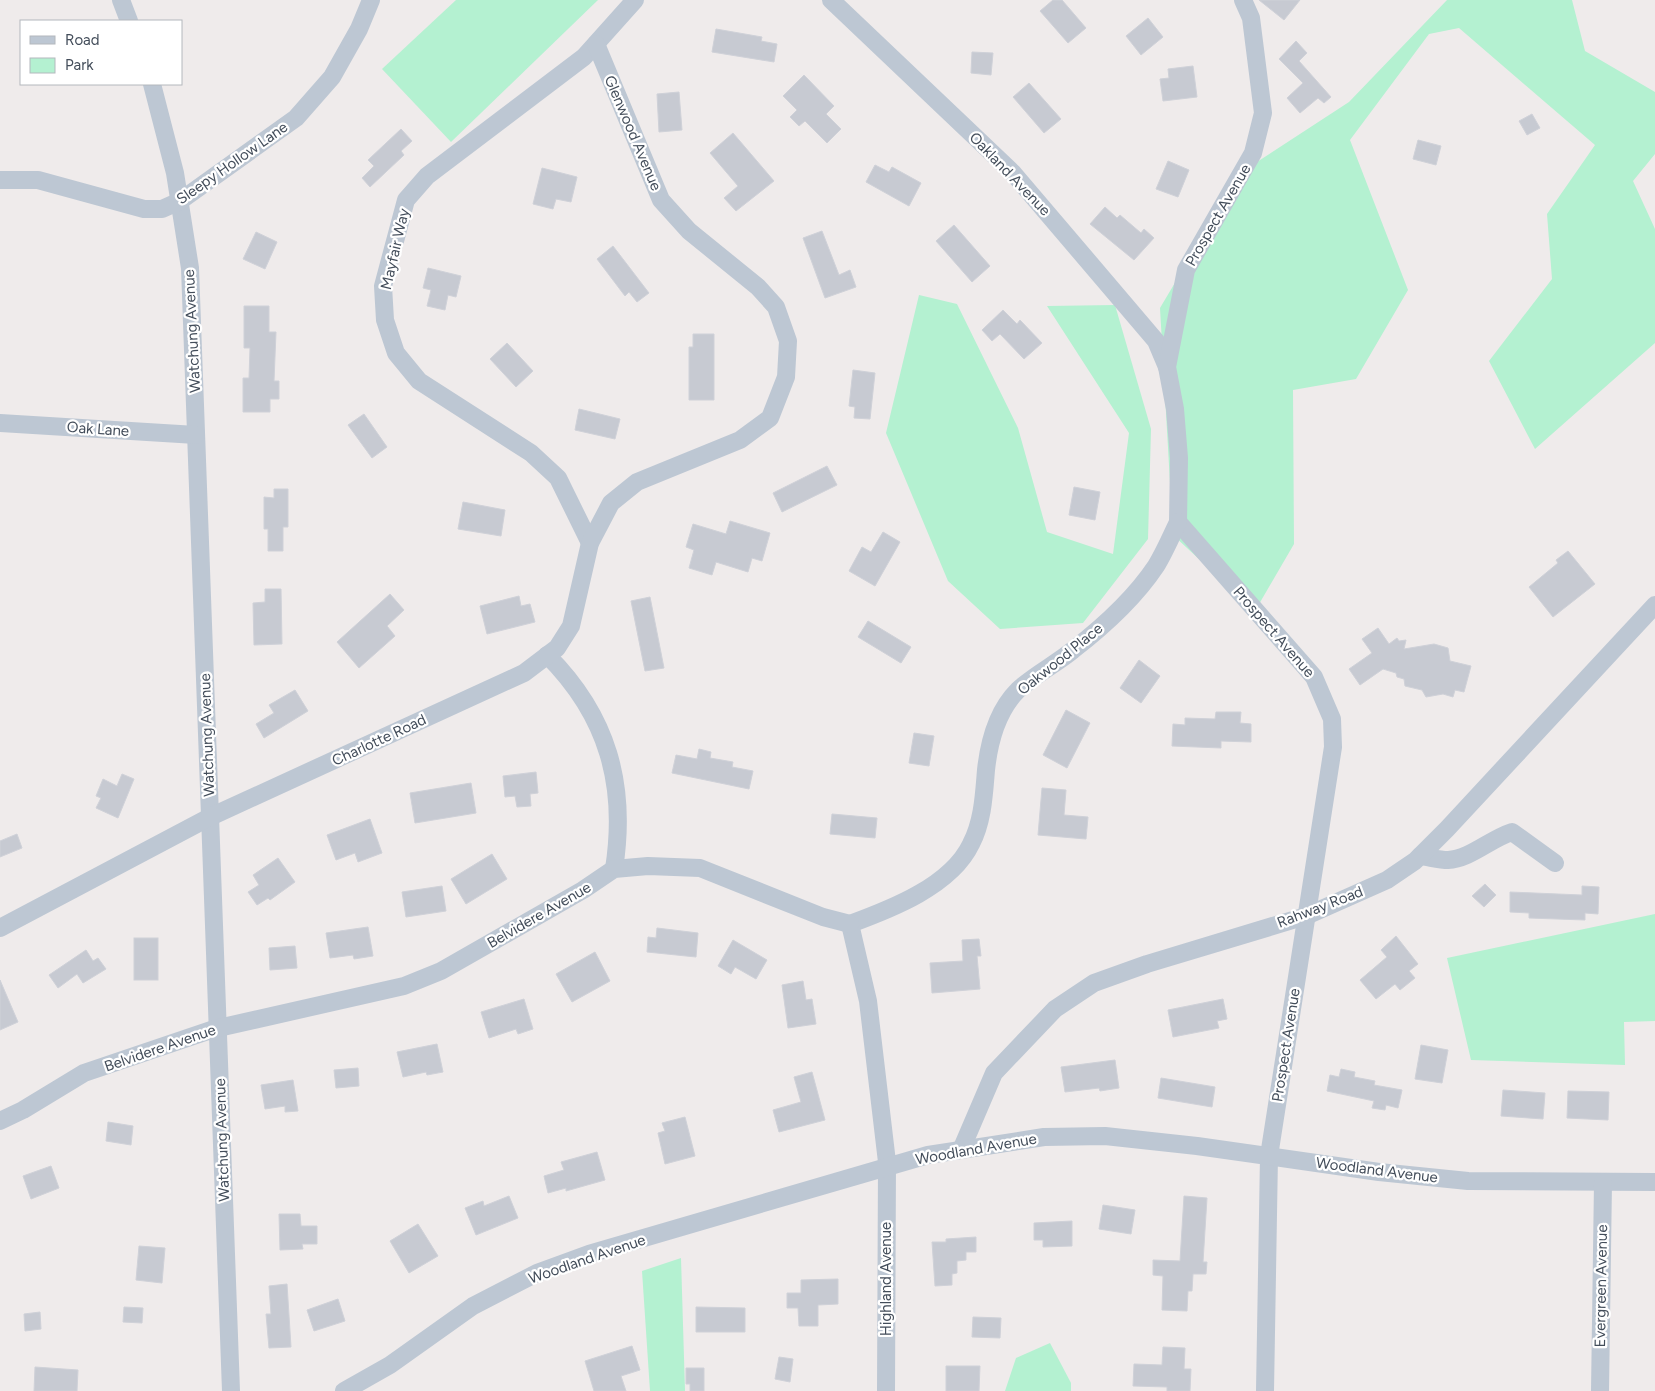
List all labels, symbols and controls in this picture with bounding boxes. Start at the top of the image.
legend [20,20,182,85]
text: Road [65,31,100,49]
text: Park [65,56,94,74]
street label: Glenwood Avenue [601,73,665,193]
street label: Sleepy Hollow Lane [173,118,291,208]
street label: Oakland Avenue [966,129,1054,219]
street label: Prospect Avenue [1182,161,1254,269]
street label: Mayfair Way [377,207,413,291]
street label: Watchung Avenue [180,269,204,393]
street label: Oak Lane [66,418,130,440]
street label: Prospect Avenue [1230,583,1318,681]
street label: Oakwood Place [1014,619,1106,699]
street label: Watchung Avenue [196,673,218,797]
street label: Charlotte Road [329,710,429,770]
street label: Belvidere Avenue [484,878,594,952]
street label: Rahway Road [1275,882,1365,932]
street label: Prospect Avenue [1268,987,1304,1103]
street label: Belvidere Avenue [102,1021,218,1075]
street label: Watchung Avenue [211,1078,233,1202]
street label: Woodland Avenue [914,1129,1038,1169]
street label: Woodland Avenue [1315,1154,1439,1186]
street label: Highland Avenue [877,1222,895,1336]
street label: Evergreen Avenue [1591,1224,1611,1348]
street label: Woodland Avenue [526,1231,648,1287]

